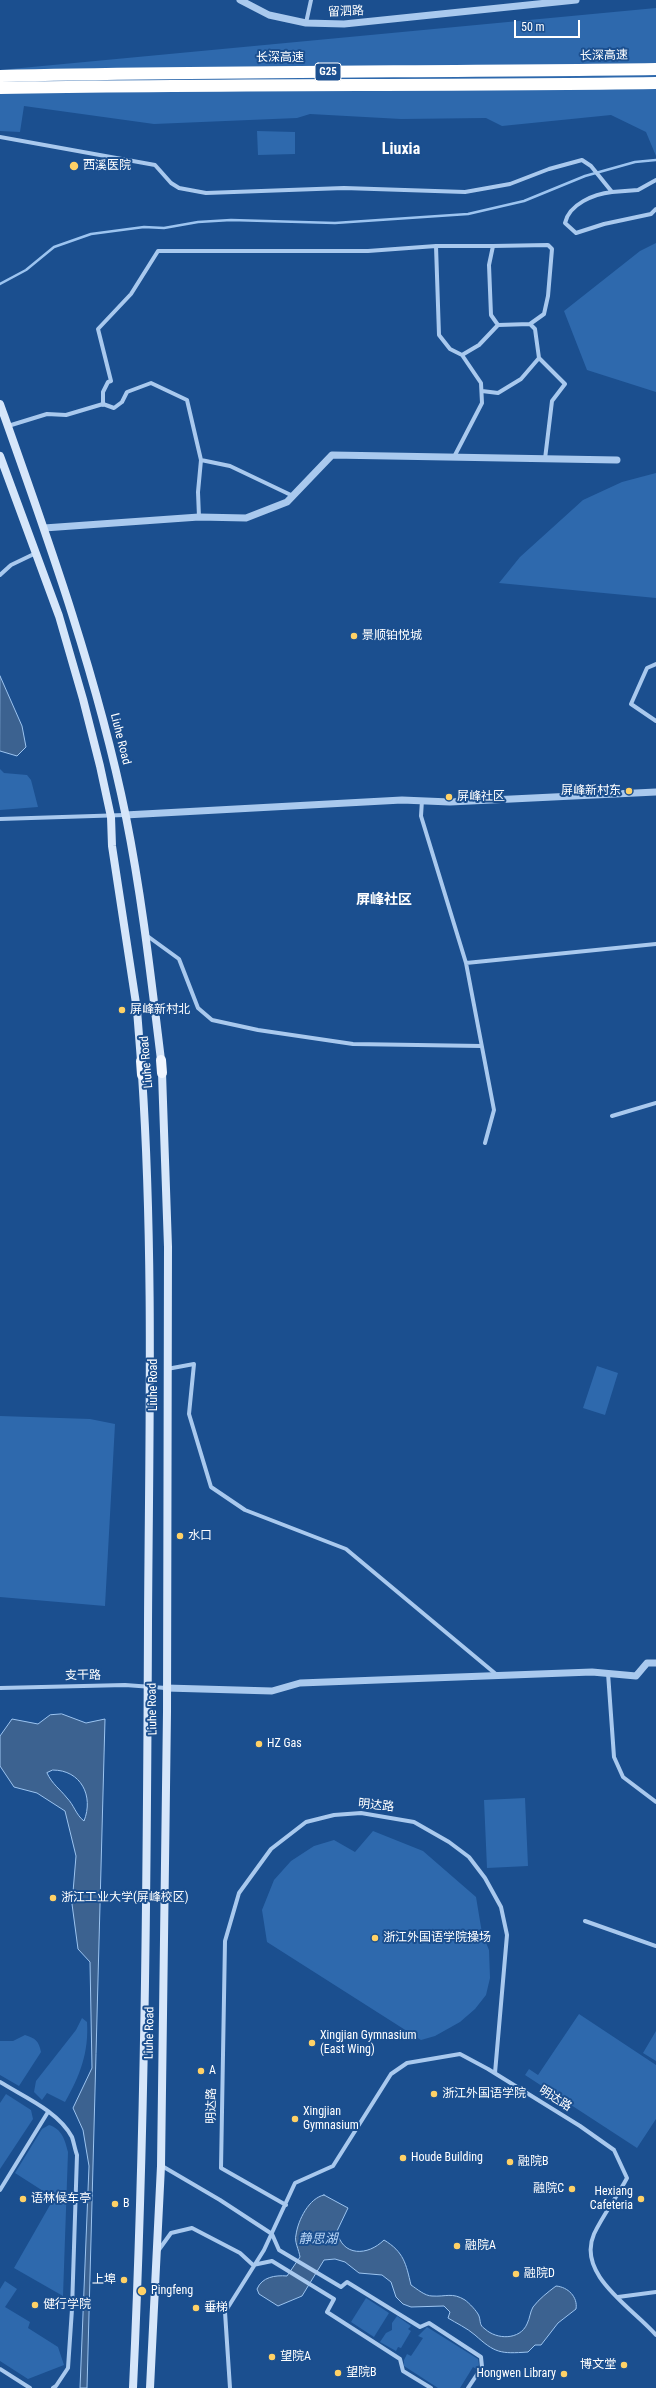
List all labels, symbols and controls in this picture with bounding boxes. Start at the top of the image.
street label: 留泗路 [328,4,364,20]
scale bar [516,12,582,38]
text: 50 m [521,20,545,34]
street label: 长深高速 [580,48,628,64]
street label: 长深高速 [256,51,304,65]
road number: G25 [315,63,341,81]
district label: Liuxia [382,140,420,160]
place label: 西溪医院 [83,159,131,173]
marker: 西溪医院 [68,160,80,172]
place label: 景顺铂悦城 [362,629,422,643]
marker: 景顺铂悦城 [349,631,359,641]
street label: Liuhe Road [107,712,133,766]
place label: 屏峰新村东 [561,784,621,798]
marker: 屏峰新村东 [624,786,634,796]
place label: 屏峰社区 [457,790,505,804]
marker: 屏峰社区 [444,792,454,802]
district label: 屏峰社区 [356,892,412,908]
place label: 屏峰新村北 [130,1003,190,1017]
marker: 屏峰新村北 [117,1005,127,1015]
street label: Liuhe Road [138,1035,156,1089]
street label: Liuhe Road [147,1359,161,1411]
place label: 水口 [188,1529,212,1543]
marker: 水口 [175,1531,185,1541]
street label: 支干路 [65,1668,101,1684]
street label: Liuhe Road [145,1683,161,1735]
place label: HZ Gas [267,1737,302,1751]
marker: HZ Gas [254,1739,264,1749]
street label: 明达路 [357,1797,395,1815]
place label: 浙江工业大学(屏峰校区) [61,1891,189,1905]
marker: 浙江工业大学(屏峰校区) [48,1893,58,1903]
place label: 浙江外国语学院操场 [383,1931,491,1945]
marker: 浙江外国语学院操场 [370,1933,380,1943]
street label: Liuhe Road [142,2007,158,2059]
place label: Xingjian Gymnasium (East Wing) [320,2029,417,2057]
marker: Xingjian Gymnasium (East Wing) [307,2038,317,2048]
place label: A [209,2064,216,2078]
marker: A [196,2066,206,2076]
street label: 明达路 [536,2083,574,2115]
place label: 浙江外国语学院 [442,2087,526,2101]
street label: 明达路 [204,2088,220,2124]
marker: 浙江外国语学院 [429,2089,439,2099]
place label: Xingjian Gymnasium [303,2105,359,2133]
marker: Xingjian Gymnasium [290,2114,300,2124]
place label: Houde Building [411,2151,483,2165]
marker: Houde Building [398,2153,408,2163]
place label: 融院B [518,2155,549,2169]
marker: 融院B [505,2157,515,2167]
place label: 融院C [533,2182,564,2196]
marker: 融院C [567,2184,577,2194]
place label: Hexiang Cafeteria [590,2185,633,2213]
place label: 语林候车亭 [31,2192,91,2206]
marker: 语林候车亭 [18,2194,28,2204]
marker: Hexiang Cafeteria [636,2194,646,2204]
place label: B [123,2197,130,2211]
marker: B [110,2199,120,2209]
water label: 静思湖 [299,2232,337,2248]
place label: 融院A [465,2239,496,2253]
marker: 融院A [452,2241,462,2251]
place label: 融院D [524,2267,555,2281]
marker: 融院D [511,2269,521,2279]
place label: 上埠 [92,2273,116,2287]
marker: 上埠 [119,2275,129,2285]
place label: Pingfeng [151,2284,193,2298]
marker: Pingfeng [136,2285,148,2297]
place label: 健行学院 [43,2298,91,2312]
marker: 健行学院 [30,2300,40,2310]
place label: 垂梯 [204,2301,228,2315]
marker: 垂梯 [191,2303,201,2313]
place label: 望院A [280,2350,311,2364]
marker: 望院A [267,2352,277,2362]
place label: 博文堂 [580,2358,616,2372]
marker: 博文堂 [619,2360,629,2370]
place label: 望院B [346,2366,377,2380]
place label: Hongwen Library [477,2367,556,2381]
marker: 望院B [333,2368,343,2378]
marker: Hongwen Library [559,2369,569,2379]

